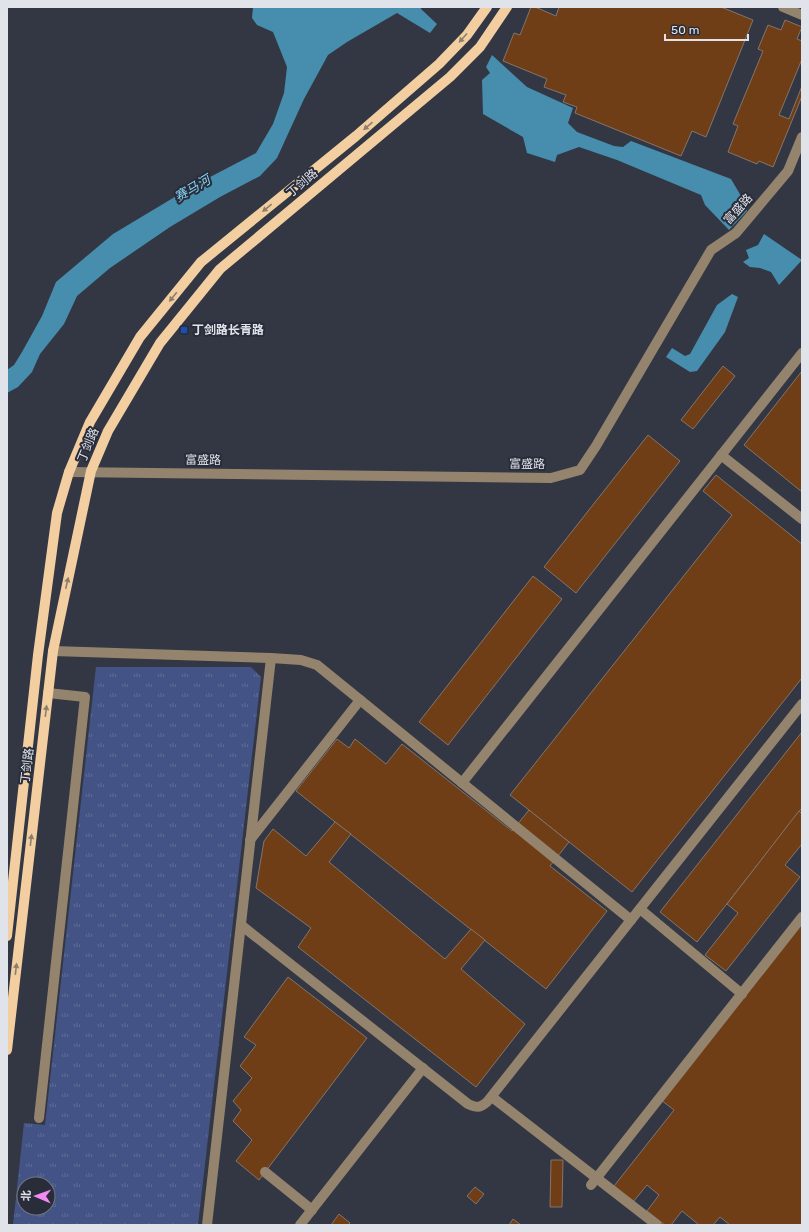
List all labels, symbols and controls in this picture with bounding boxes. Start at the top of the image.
scale bar [665,16,748,42]
text: 50 m [671,23,699,37]
one-way arrow [459,33,468,43]
one-way arrow [363,121,373,131]
street label: 丁剑路 [284,166,320,200]
water label: 赛马河 [172,170,215,205]
street label: 富盛路 [721,191,755,227]
one-way arrow [262,204,273,213]
one-way arrow [168,291,177,302]
place label: 丁剑路长青路 [192,323,264,337]
marker: 丁剑路长青路 [179,325,189,335]
street label: 丁剑路 [75,426,101,464]
street label: 富盛路 [185,453,221,467]
street label: 富盛路 [509,457,545,471]
one-way arrow [64,577,70,589]
one-way arrow [43,705,49,717]
street label: 丁剑路 [18,747,36,785]
one-way arrow [28,834,34,846]
one-way arrow [13,963,19,975]
north arrow [16,1176,56,1216]
text: 北 [20,1190,33,1201]

